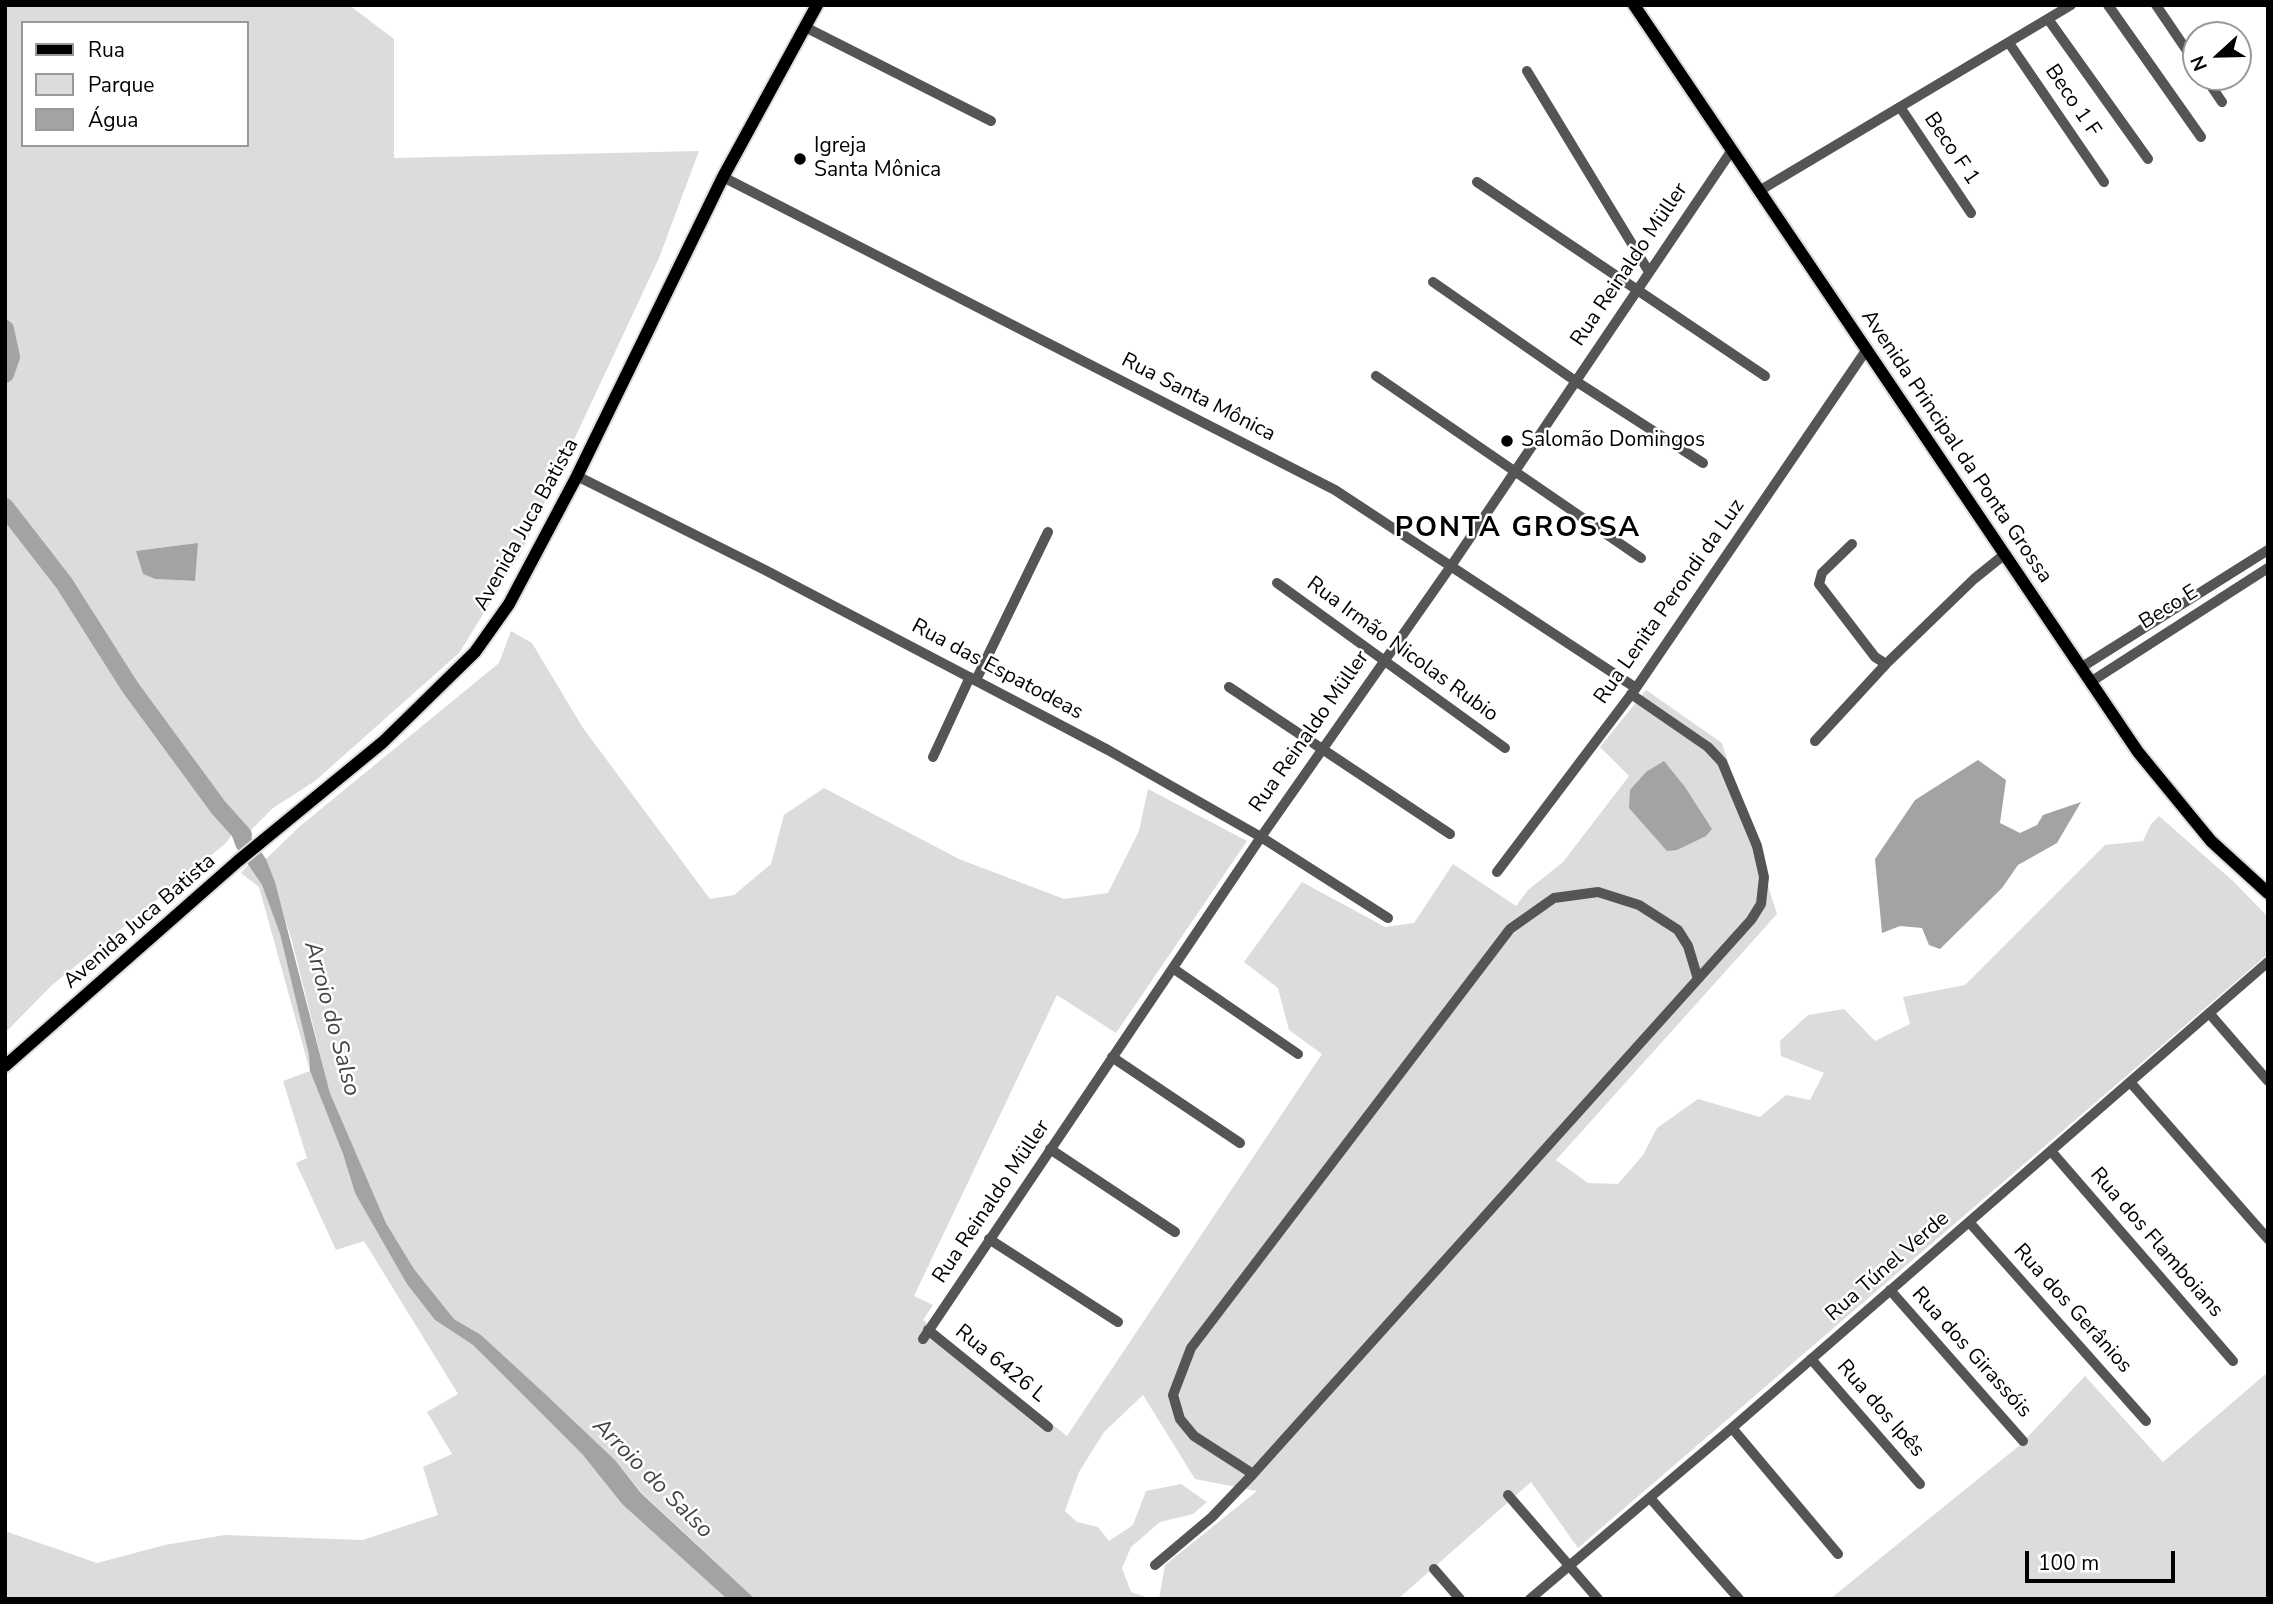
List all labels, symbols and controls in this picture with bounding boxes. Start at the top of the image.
legend [21,21,248,147]
north arrow [2182,21,2252,91]
text: Rua [88,36,125,64]
text: N [2185,52,2214,75]
street label: Beco 1 F [2039,60,2105,142]
text: Parque [88,71,155,99]
text: Água [88,106,138,134]
street label: Beco F 1 [1918,108,1984,190]
place label: Igreja Santa Mônica [814,134,941,184]
marker: Igreja Santa Mônica [792,151,808,167]
street label: Rua Reinaldo Müller [1566,179,1694,351]
street label: Avenida Principal da Ponta Grossa [1855,306,2057,588]
street label: Rua Santa Mônica [1117,348,1279,448]
place label: Salomão Domingos [1521,428,1705,454]
marker: Salomão Domingos [1499,433,1515,449]
street label: Avenida Juca Batista [469,435,585,615]
street label: Rua Lenita Perondi da Luz [1590,495,1750,709]
district label: PONTA GROSSA [1396,512,1640,546]
street label: Rua Irmão Nicolas Rubio [1301,572,1503,728]
street label: Beco E [2135,580,2203,636]
street label: Rua das Espatodeas [907,614,1087,726]
street label: Rua Reinaldo Müller [1245,646,1375,818]
street label: Avenida Juca Batista [59,849,221,995]
water label: Arroio do Salso [297,939,365,1099]
street label: Rua Reinaldo Müller [928,1116,1056,1288]
street label: Rua dos Flamboians [2084,1163,2228,1323]
street label: Rua Túnel Verde [1821,1207,1955,1327]
street label: Rua dos Gerânios [2007,1239,2137,1379]
street label: Rua dos Girassóis [1906,1282,2036,1424]
street label: Rua 6426 L [949,1320,1051,1408]
street label: Rua dos Ipês [1831,1355,1929,1463]
water label: Arroio do Salso [586,1413,718,1545]
scale bar [2028,1538,2178,1582]
text: 100 m [2038,1549,2099,1577]

